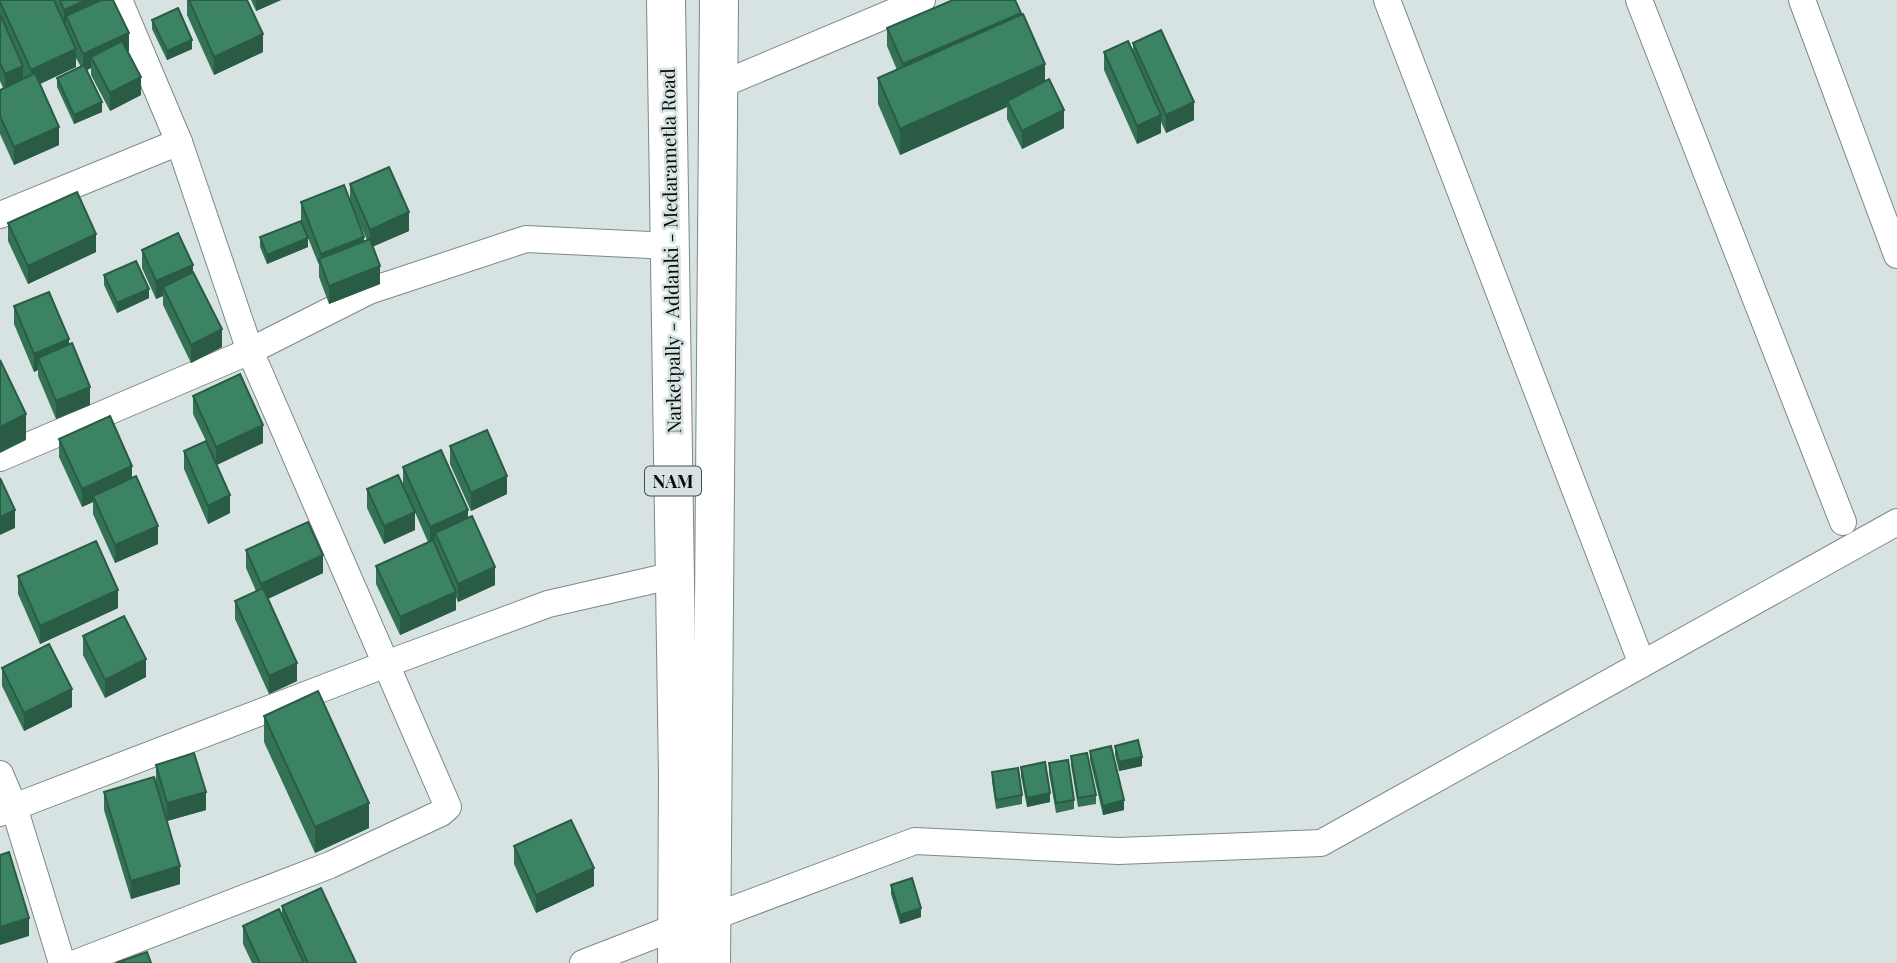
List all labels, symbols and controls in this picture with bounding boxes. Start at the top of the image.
street label: Narketpally - Addanki - Medarametla Road [654,68,686,434]
road number: NAM [645,466,701,495]

